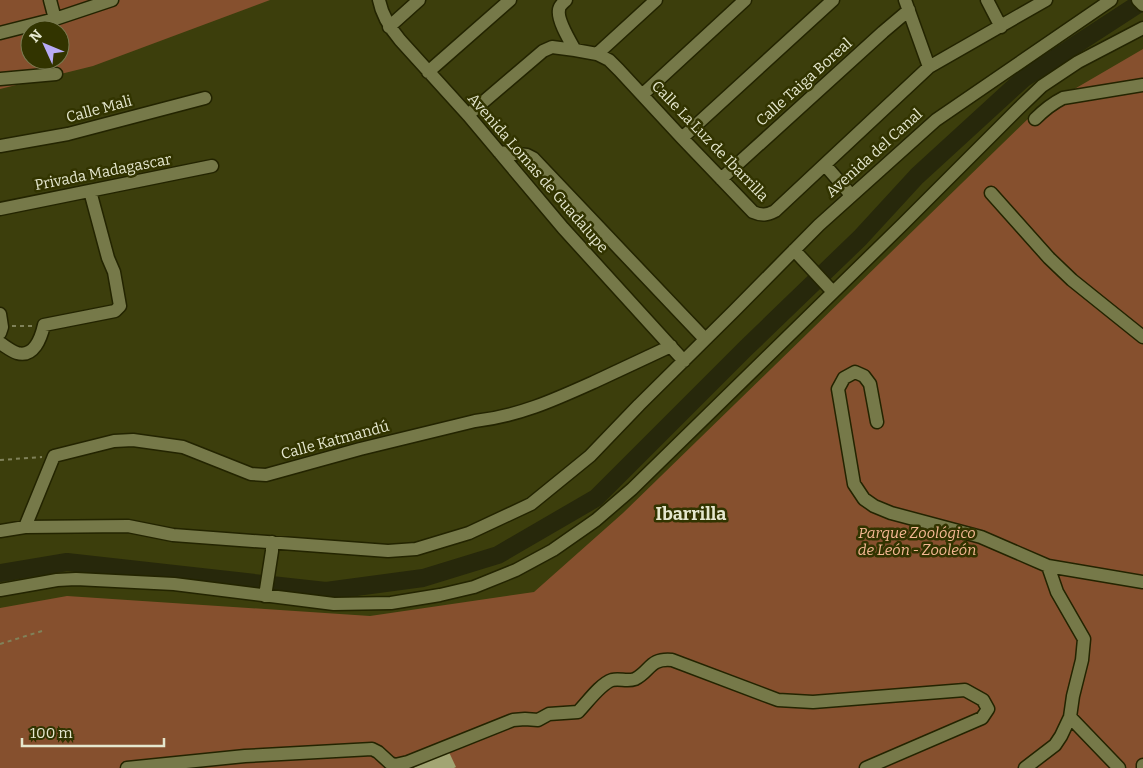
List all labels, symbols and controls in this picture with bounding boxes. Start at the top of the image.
north arrow [20,20,70,70]
text: N [26,26,46,46]
street label: Calle Taiga Boreal [752,34,856,130]
street label: Calle La Luz de Ibarrilla [648,77,772,205]
street label: Avenida Lomas de Guadalupe [464,90,612,256]
street label: Calle Mali [64,91,134,126]
street label: Avenida del Canal [822,105,926,201]
street label: Privada Madagascar [33,150,173,194]
street label: Calle Katmandú [279,417,391,463]
district label: Ibarrilla [656,503,726,525]
park label: Parque Zoológico de León - Zooleón [858,524,976,559]
scale bar [22,716,165,748]
text: 100 m [30,724,73,742]

